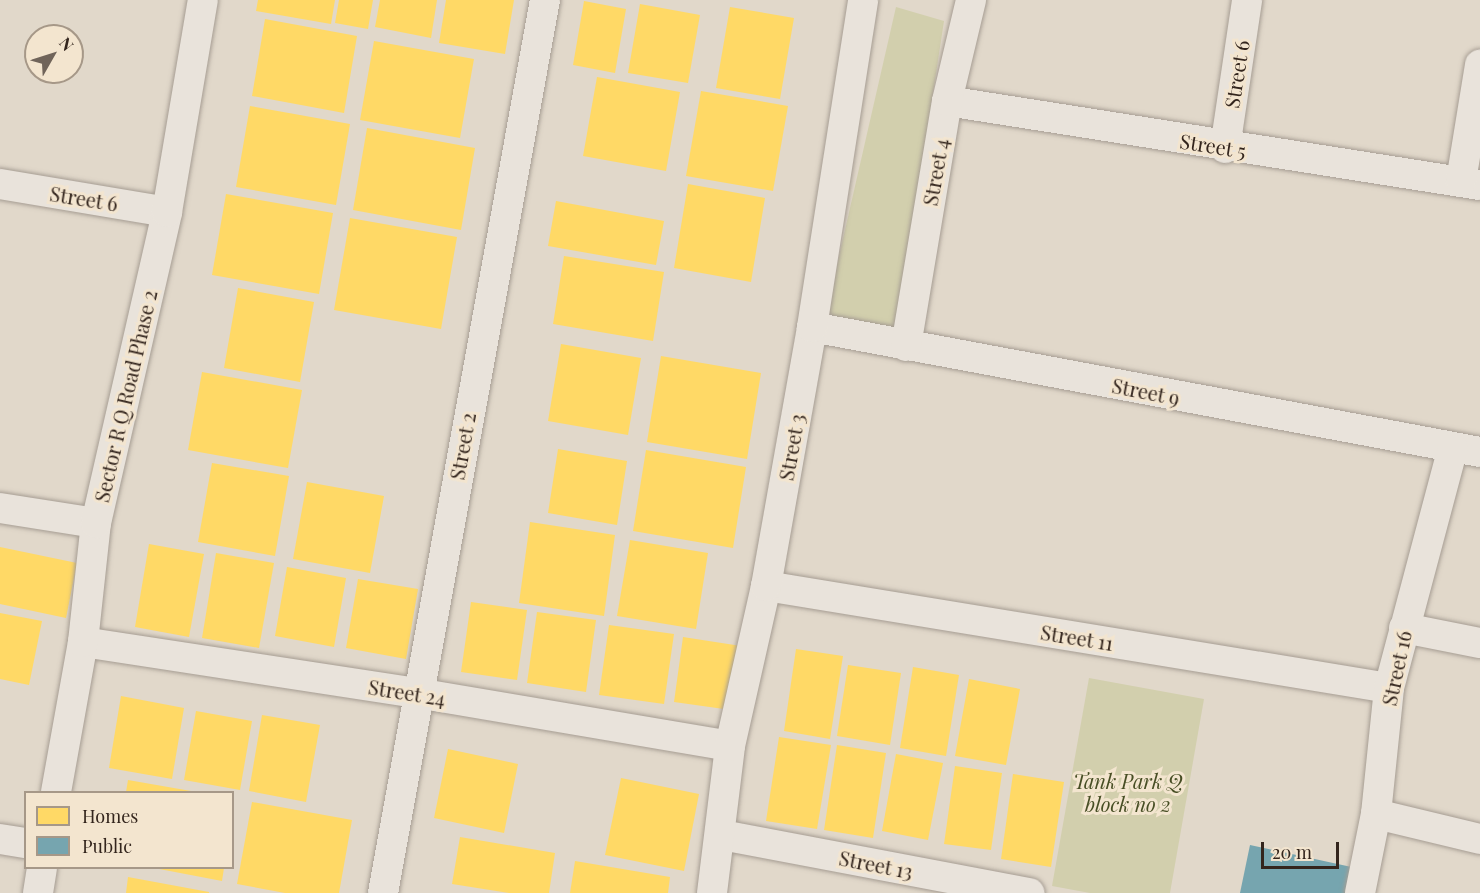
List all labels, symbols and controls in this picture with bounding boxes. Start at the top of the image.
north arrow [24,24,84,84]
text: N [55,33,79,55]
street label: Street 6 [1219,38,1253,110]
street label: Street 5 [1178,128,1248,162]
street label: Street 4 [917,136,953,208]
street label: Street 6 [48,181,120,215]
street label: Sector R Q Road Phase 2 [89,287,161,505]
street label: Street 9 [1110,373,1182,409]
street label: Street 2 [444,410,480,482]
street label: Street 3 [773,412,809,482]
street label: Street 11 [1039,619,1115,655]
street label: Street 16 [1376,628,1416,708]
street label: Street 24 [367,674,447,710]
park label: Tank Park Q block no 2 [1073,769,1183,816]
legend [24,791,234,869]
text: Homes [82,804,138,828]
scale bar [1264,830,1342,868]
text: Public [82,834,132,858]
text: 20 m [1272,840,1312,864]
street label: Street 13 [837,845,915,883]

